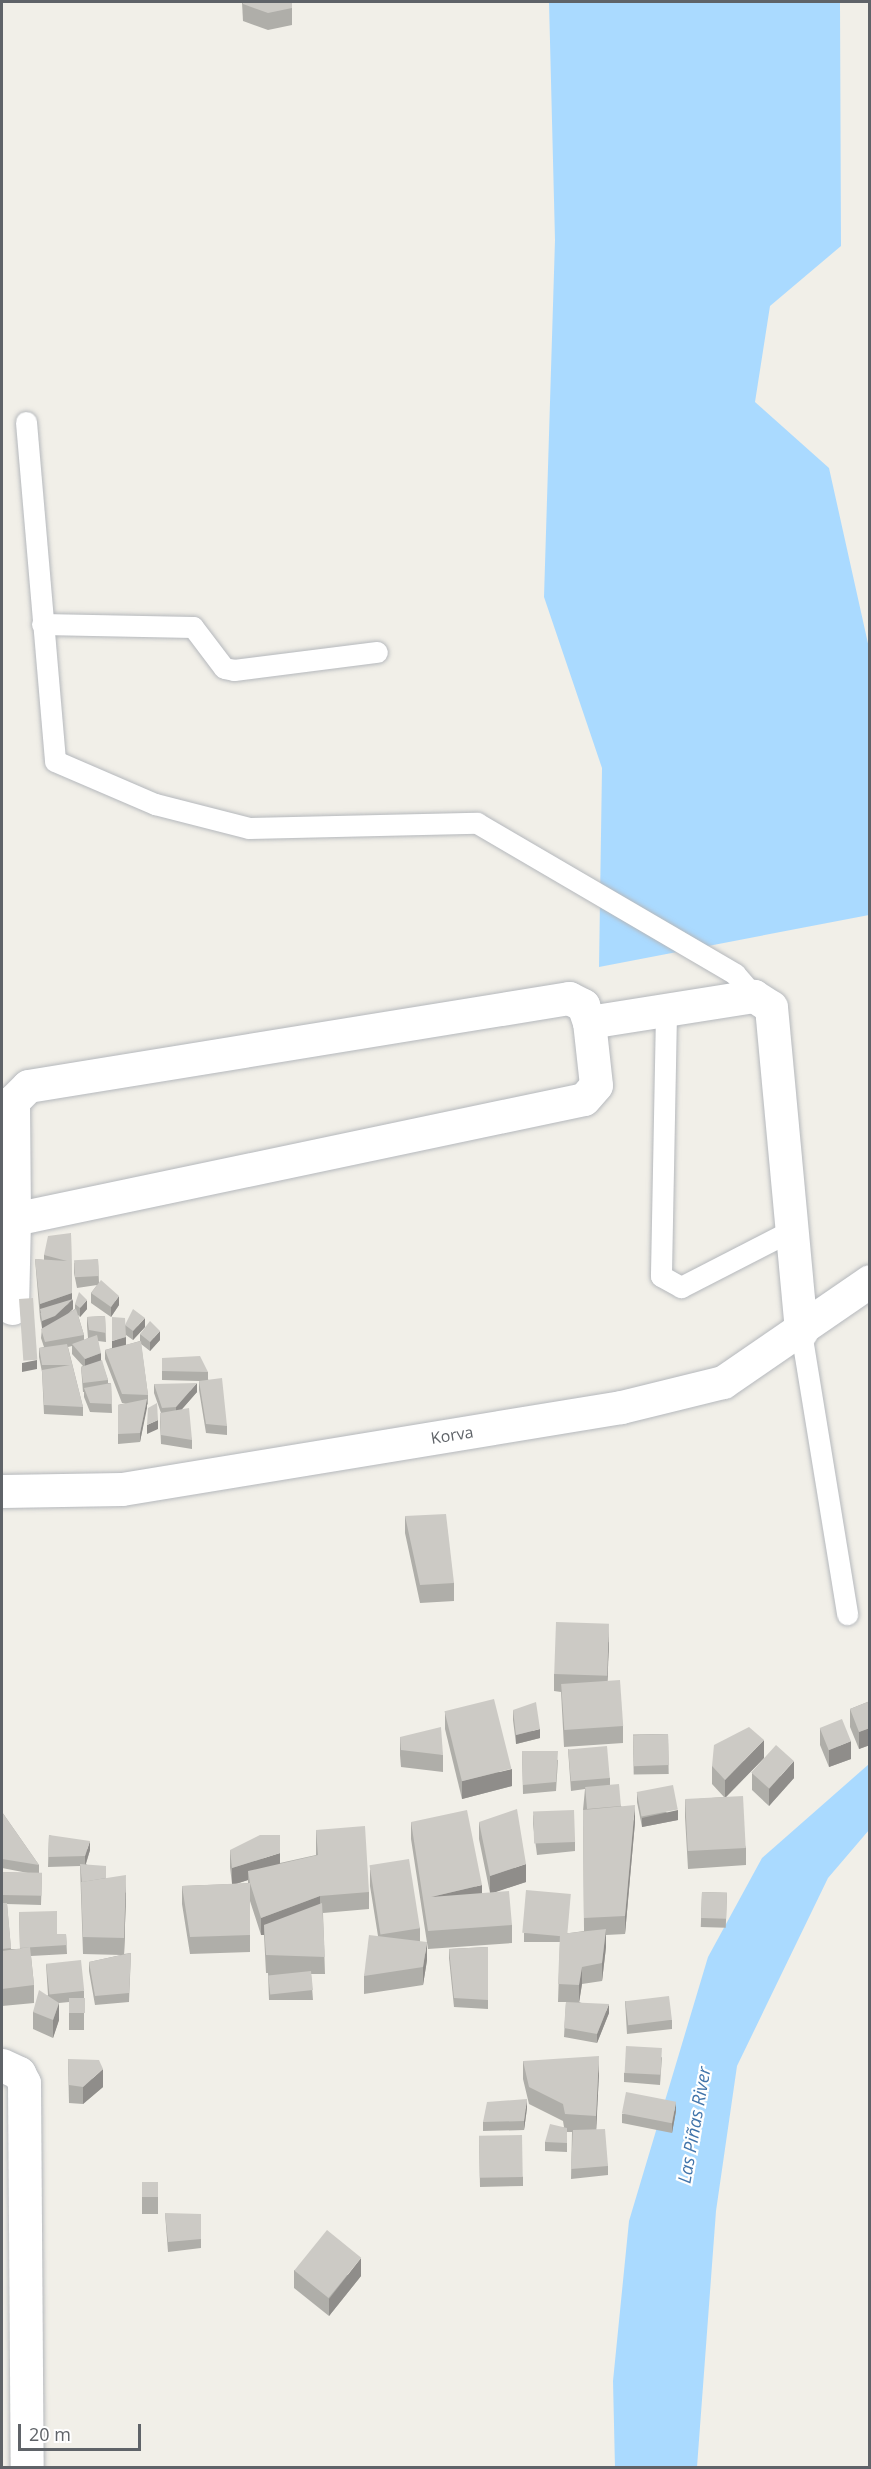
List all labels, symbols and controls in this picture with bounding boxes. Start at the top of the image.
street label: Korva [429,1422,475,1448]
water label: Las Piñas River [673,2065,715,2185]
scale bar [21,2412,144,2450]
text: 20 m [29,2422,71,2446]

